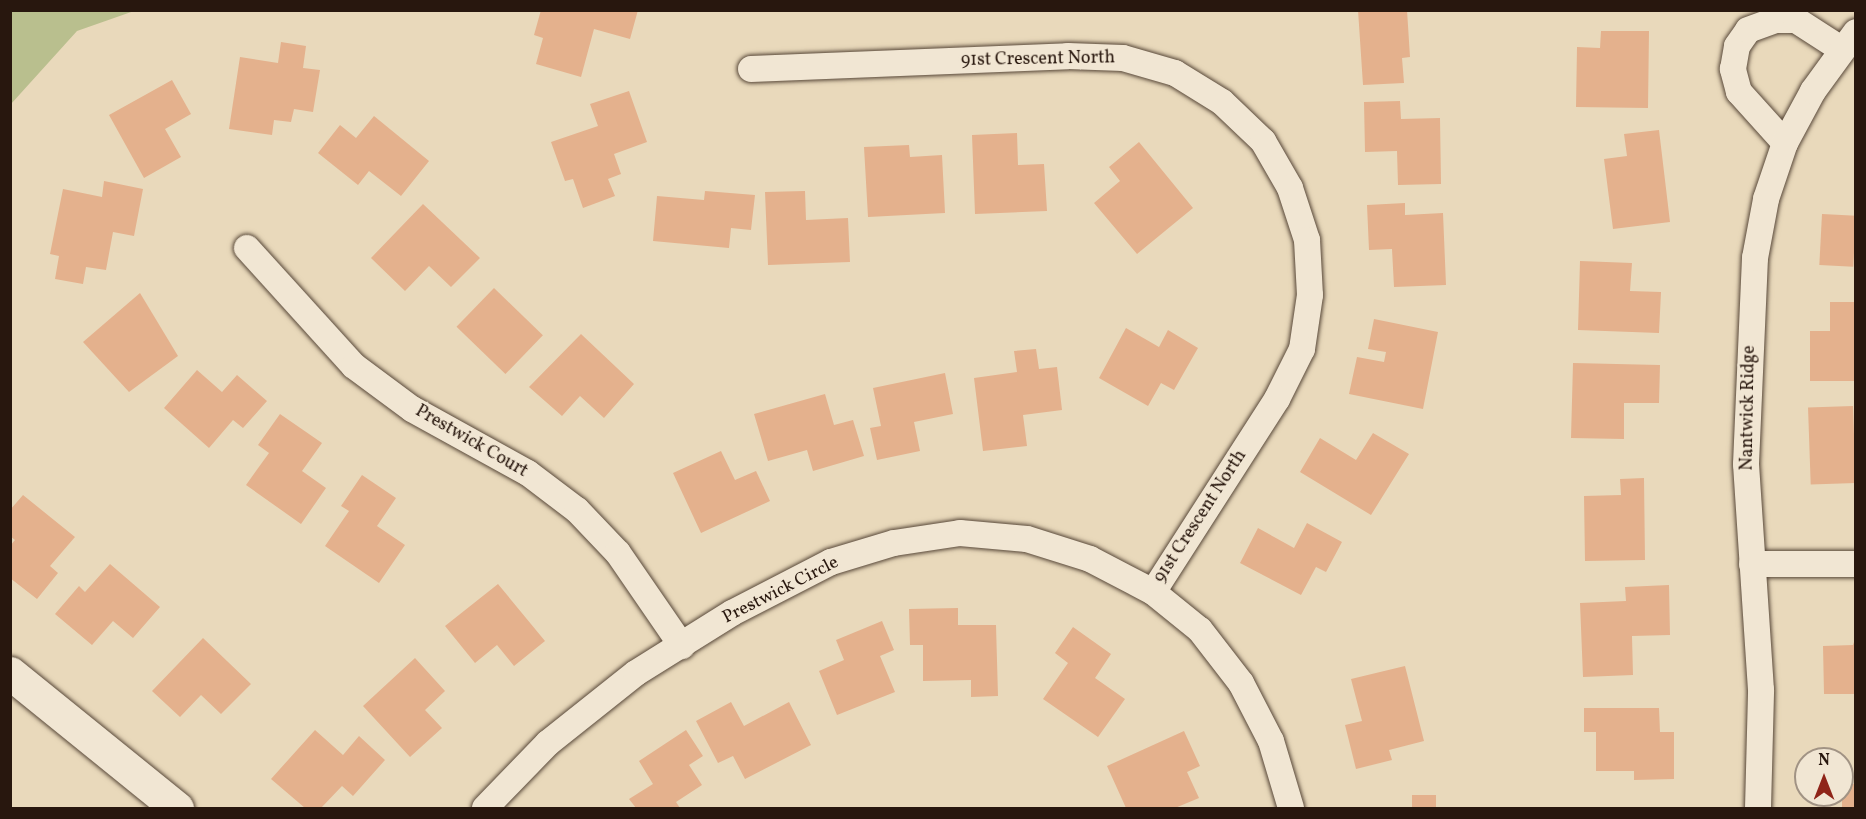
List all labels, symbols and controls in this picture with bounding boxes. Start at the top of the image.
street label: 91st Crescent North [961,48,1115,72]
street label: Nantwick Ridge [1737,345,1761,471]
street label: Prestwick Court [411,401,531,483]
street label: 91st Crescent North [1150,446,1252,588]
street label: Prestwick Circle [719,553,843,629]
north arrow [1794,747,1854,807]
text: N [1818,750,1830,772]

